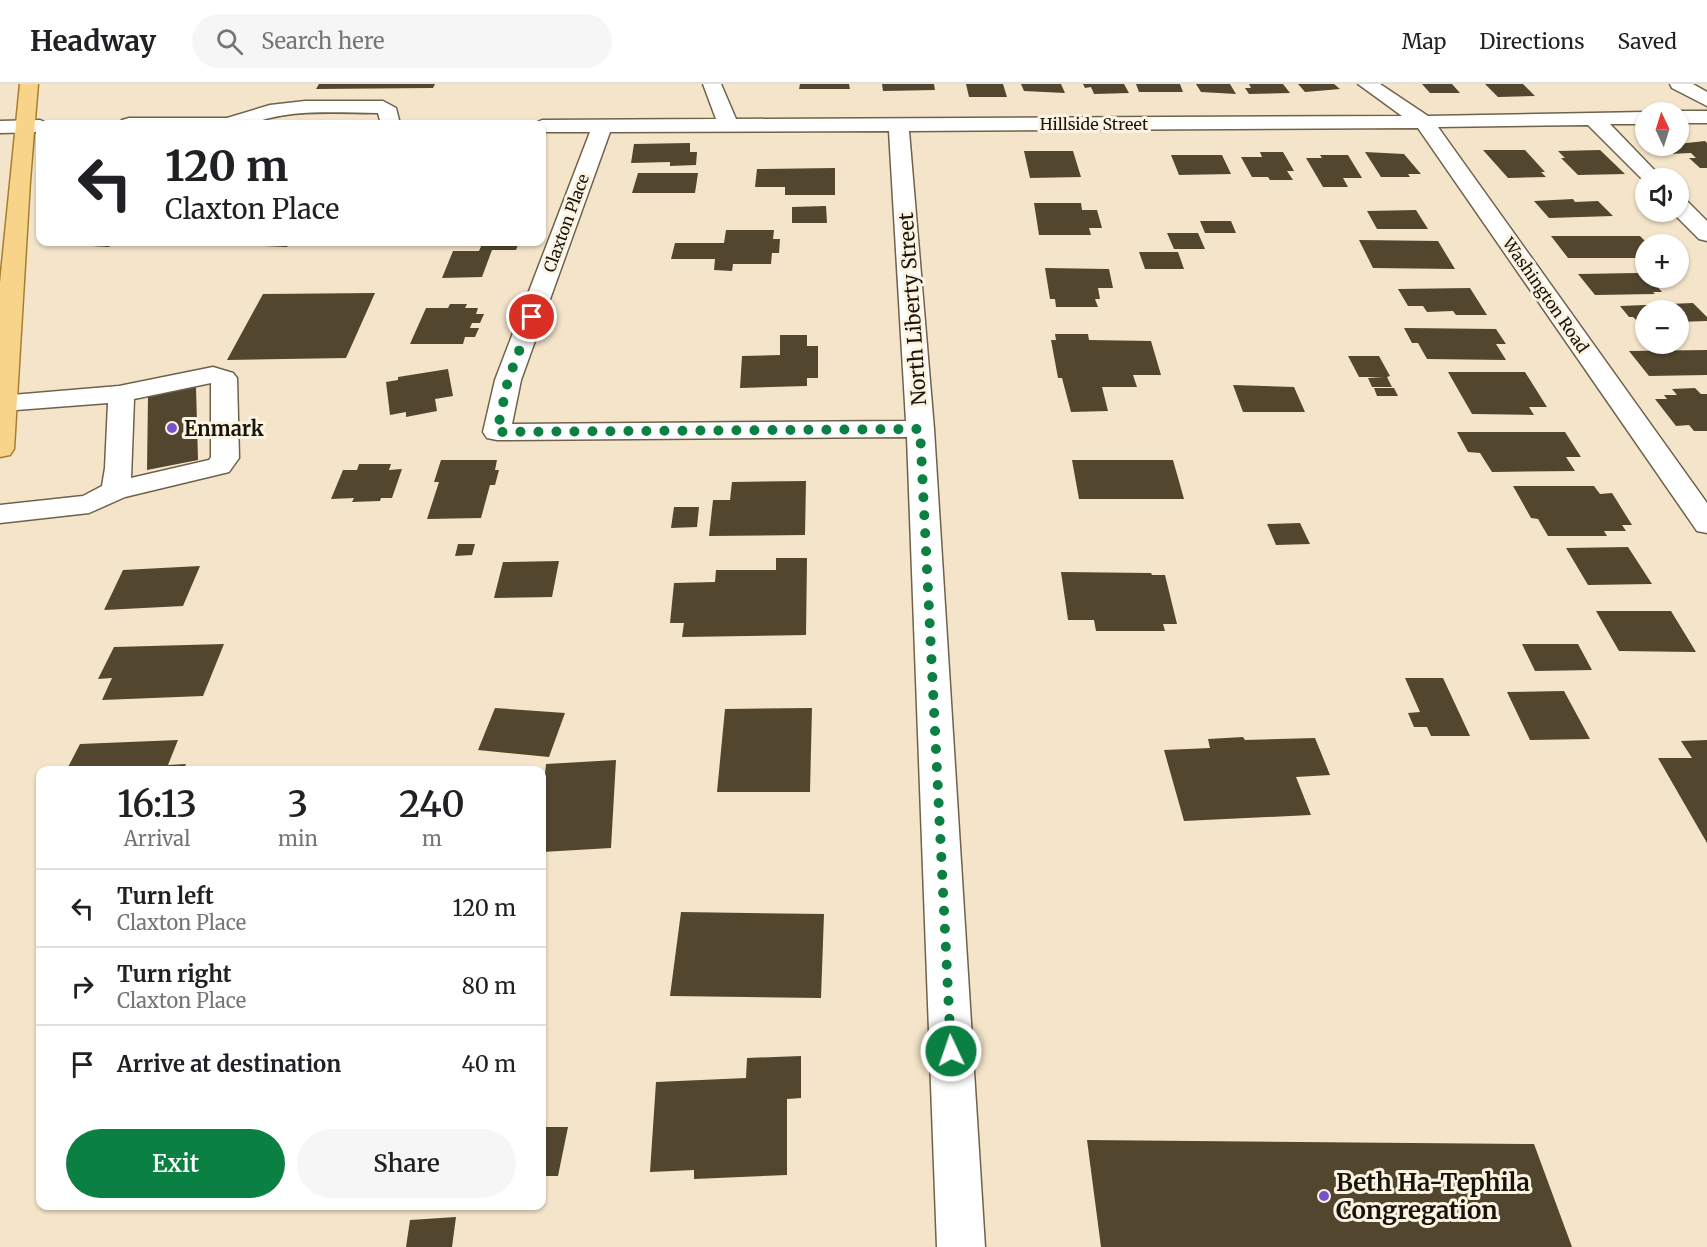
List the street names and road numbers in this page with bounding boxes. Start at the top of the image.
street label: Hillside Street [1040,114,1149,134]
street label: Claxton Place [539,171,593,275]
street label: North Liberty Street [893,211,931,406]
street label: Washington Road [1498,233,1593,357]

